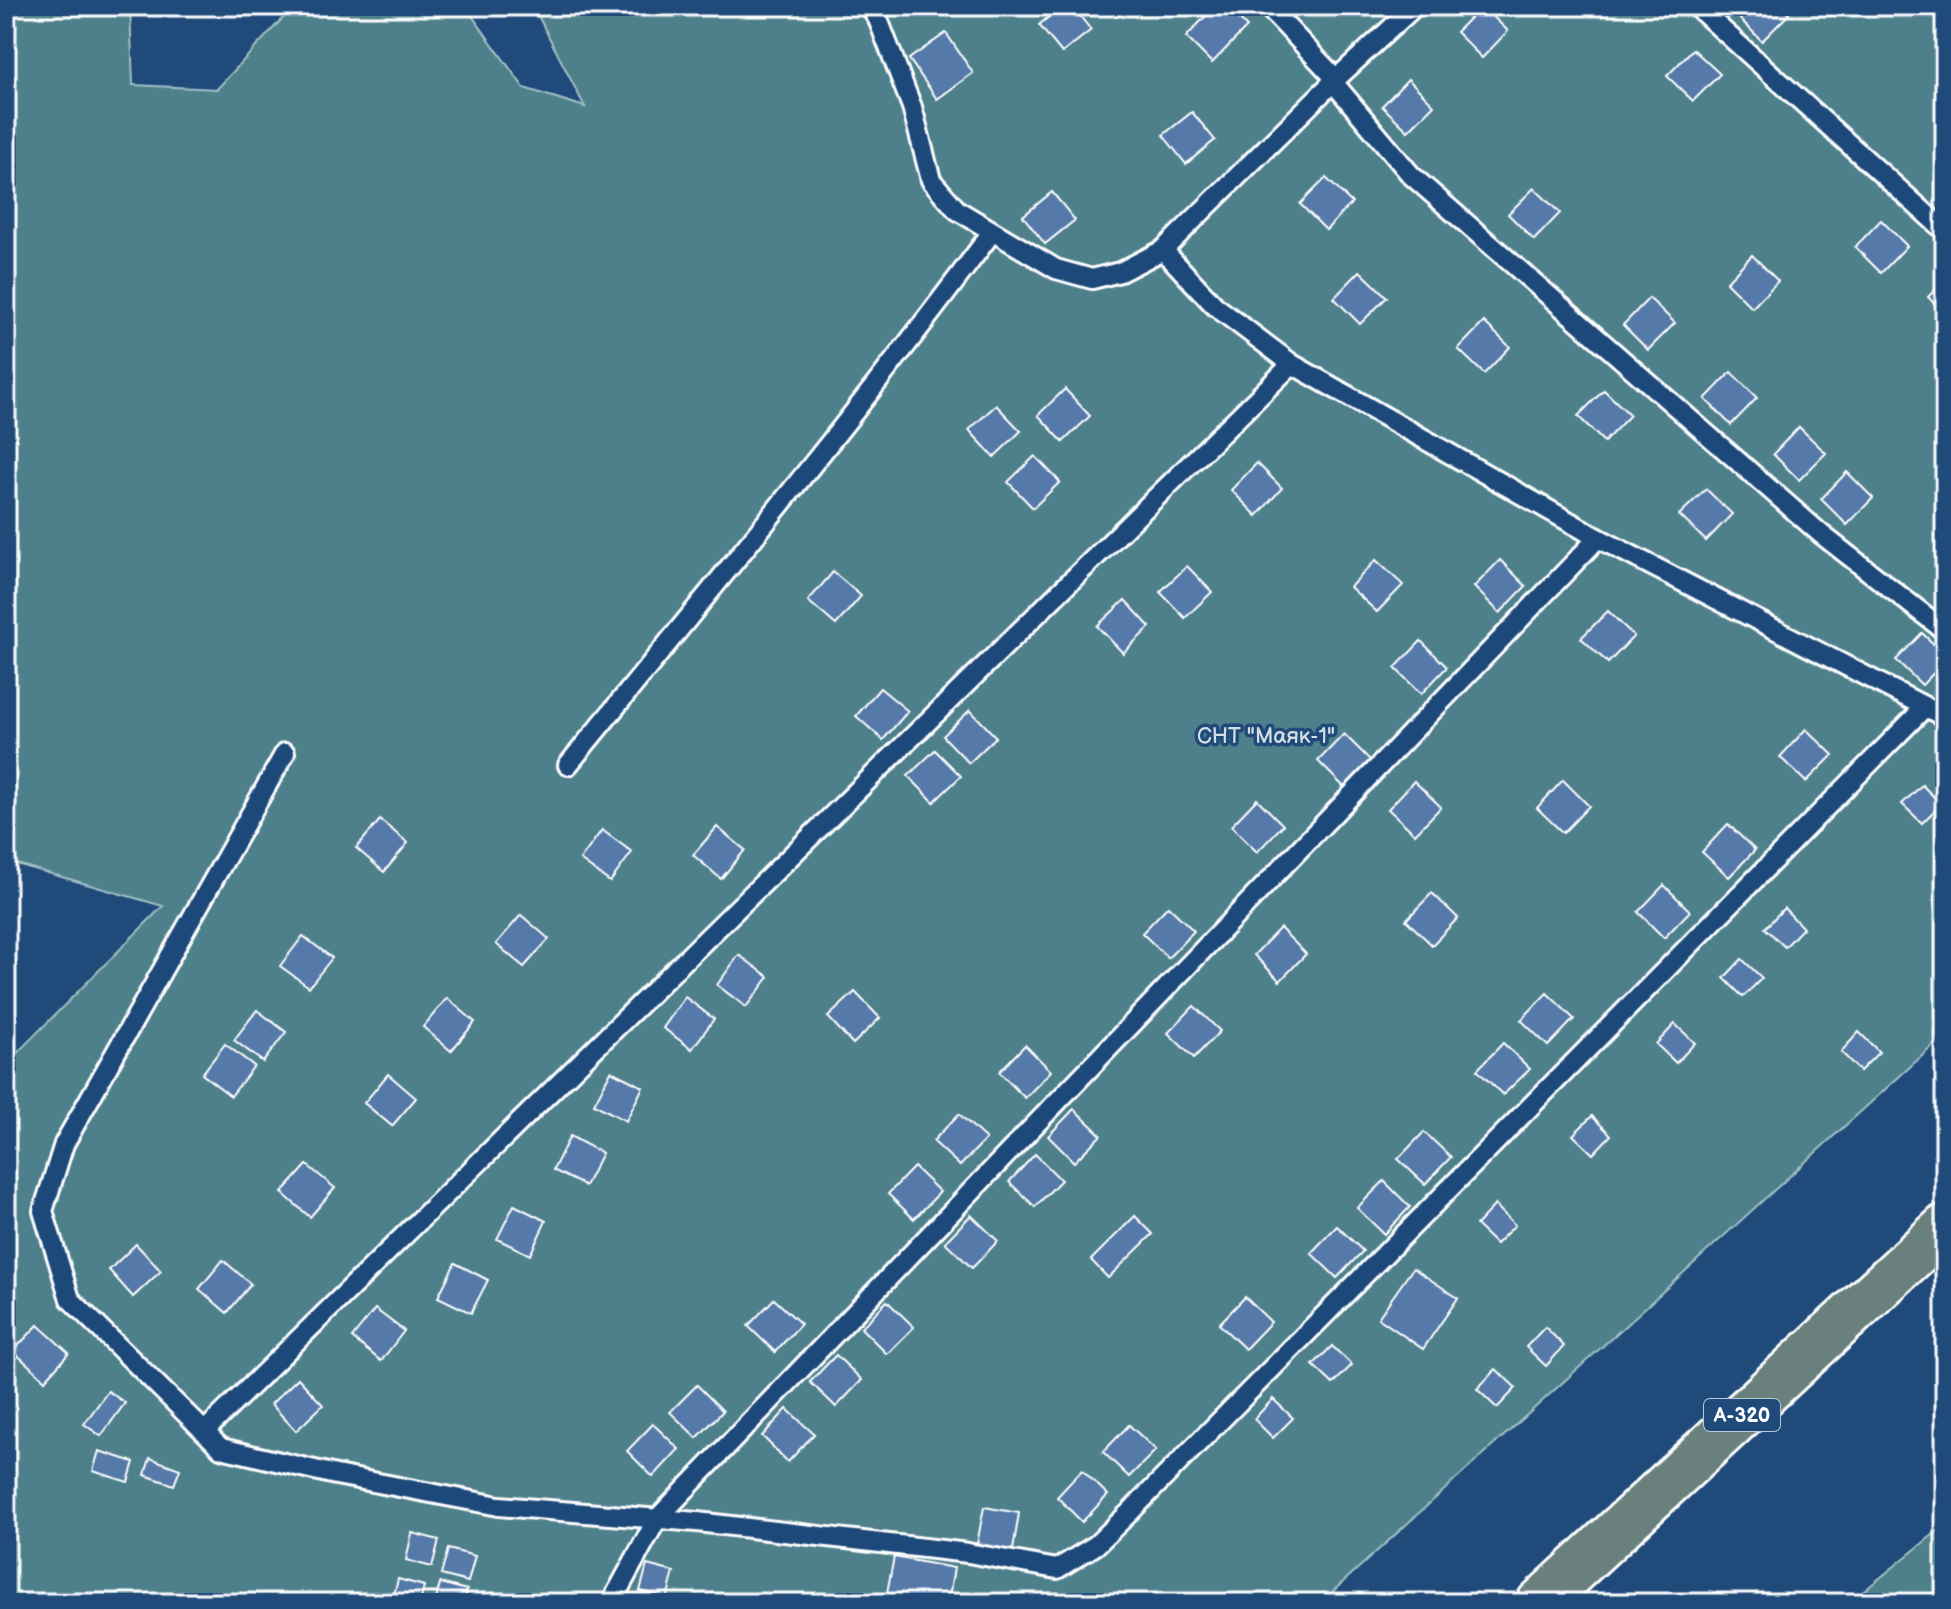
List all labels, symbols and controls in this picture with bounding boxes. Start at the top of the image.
park label: СНТ "Маяк-1" [1197,723,1335,750]
road number: А-320 [1704,1399,1780,1431]

